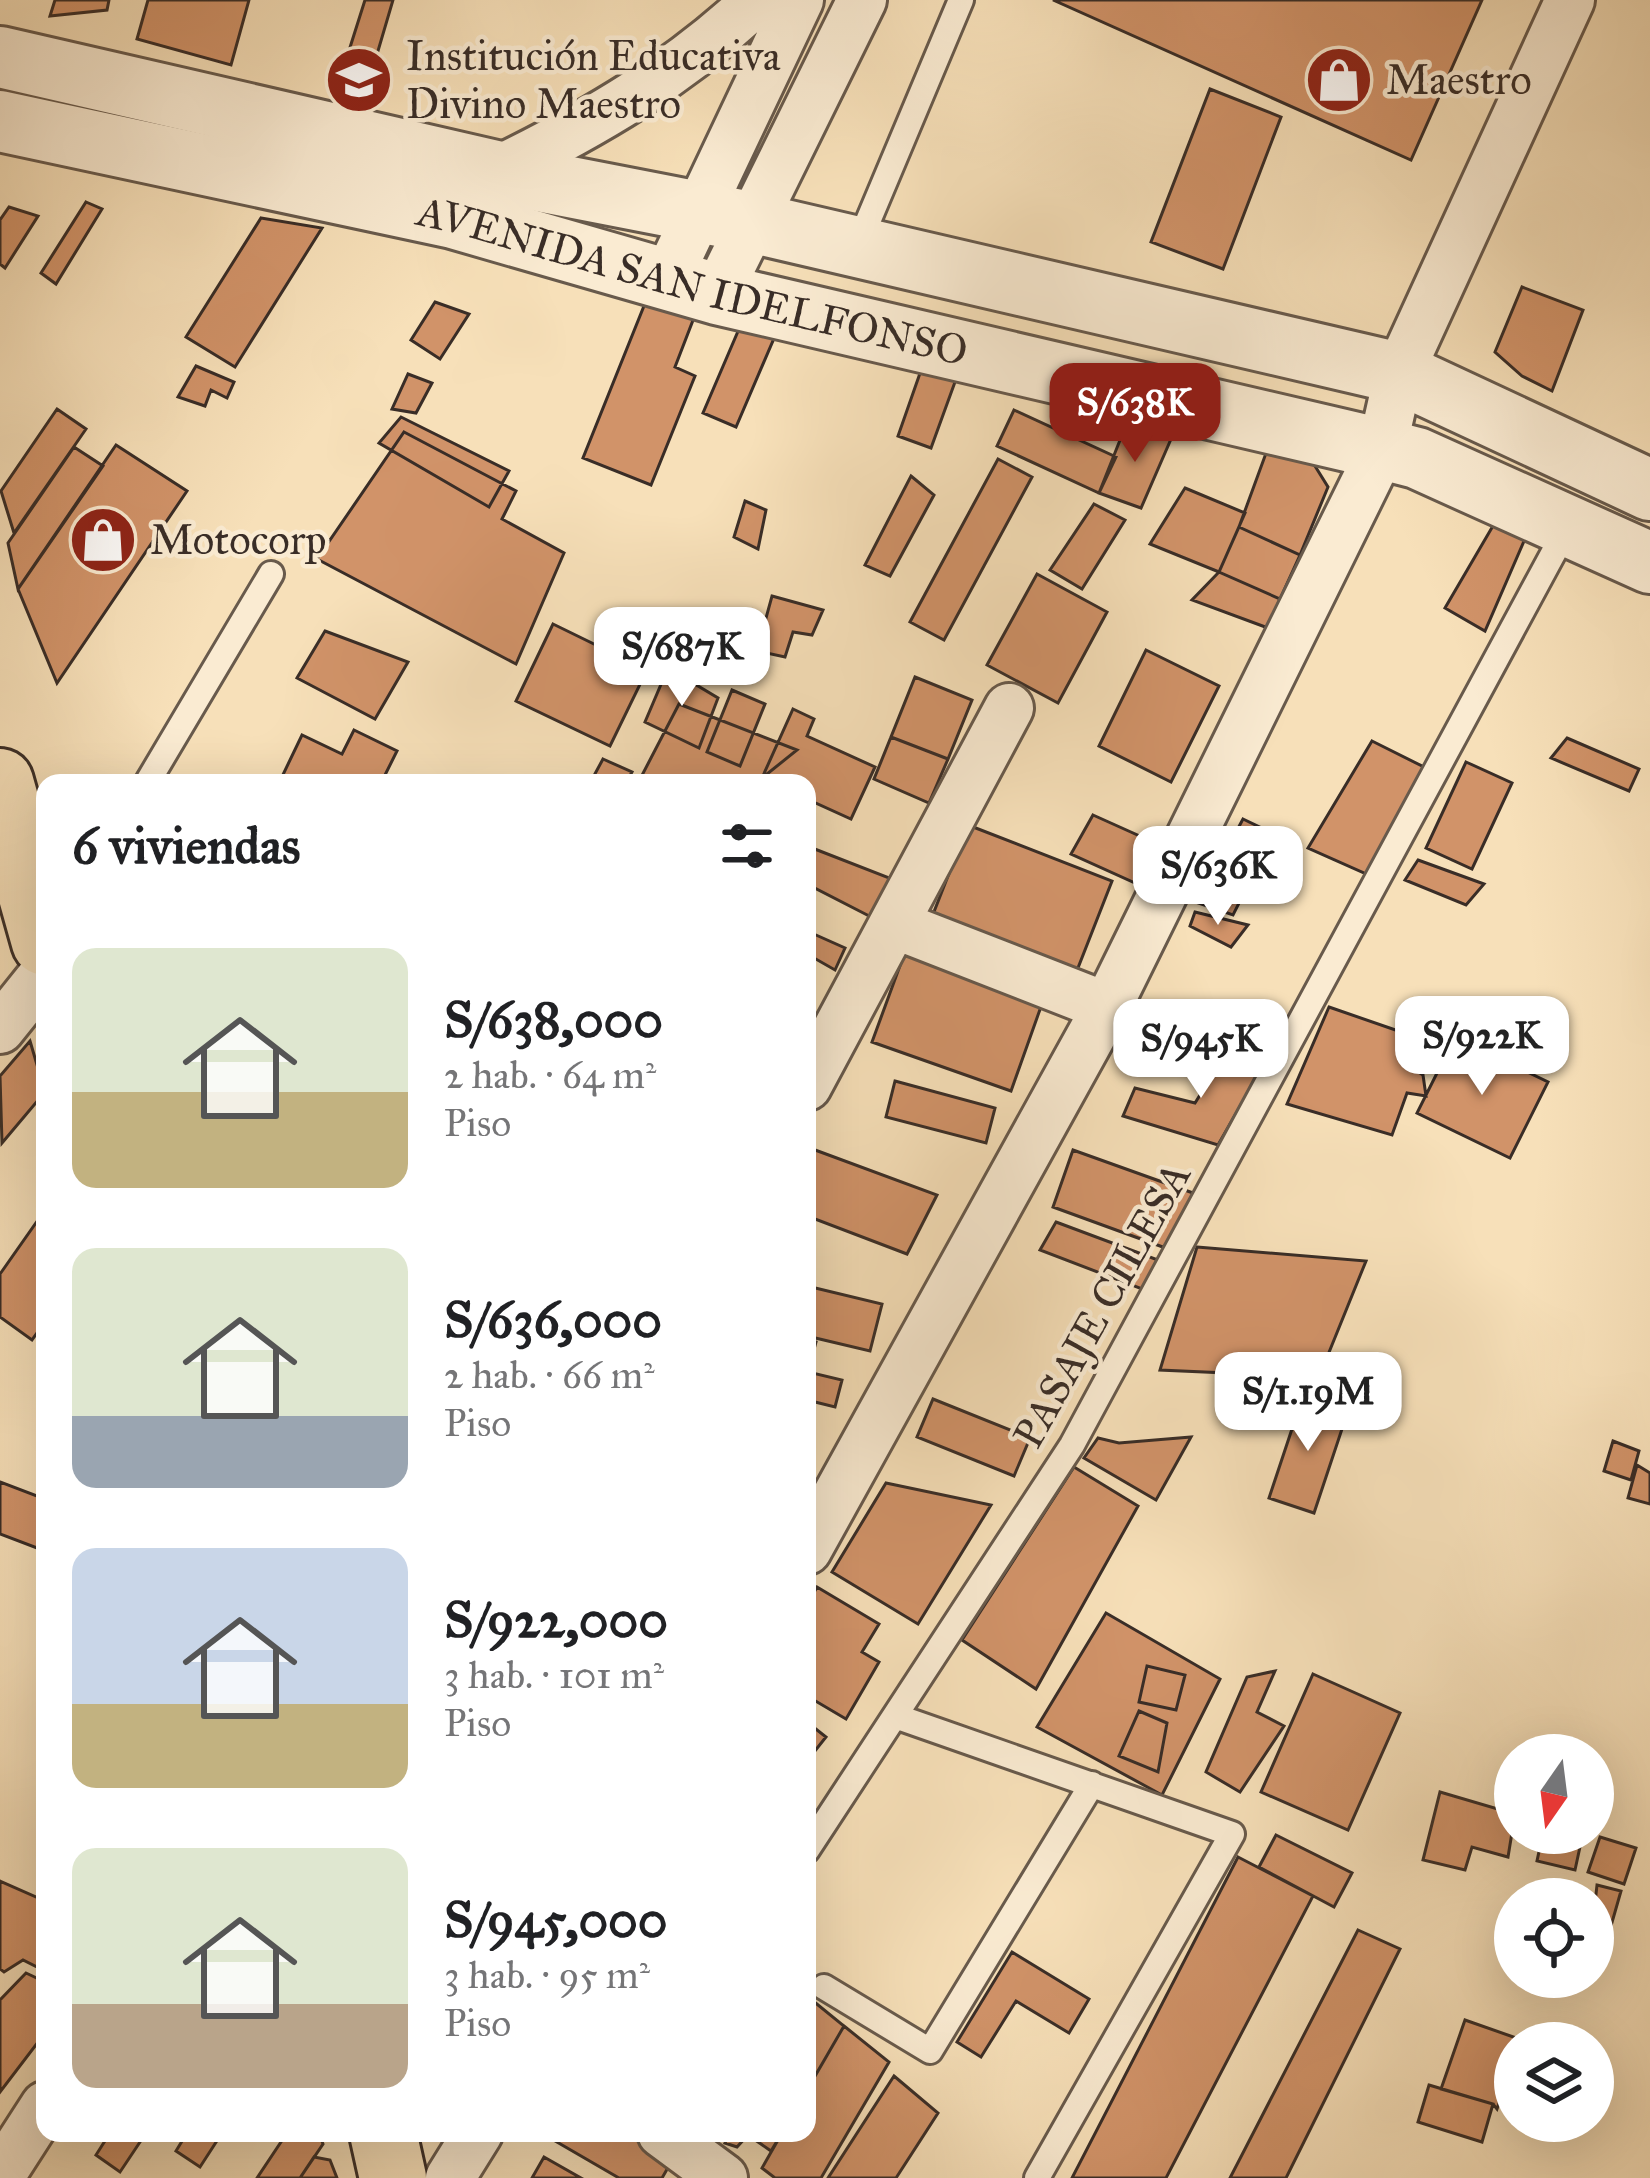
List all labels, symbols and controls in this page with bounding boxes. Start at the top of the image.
place label: Institución Educativa Divino Maestro [406,30,781,130]
school or university icon: Institución Educativa Divino Maestro [324,45,394,115]
shop icon: Maestro [1304,45,1374,115]
place label: Maestro [1386,54,1532,106]
street label: AVENIDA SAN IDELFONSO [411,185,973,378]
pin: S/638K [1037,363,1233,465]
text: S/638K [1077,378,1193,426]
shop icon: Motocorp [68,505,138,575]
place label: Motocorp [150,514,326,566]
pin: S/687K [584,607,780,709]
text: S/687K [621,622,743,670]
icon: filters [714,813,780,879]
text: 6 viviendas [72,815,300,877]
pin: S/636K [1120,826,1316,928]
text: S/636K [1160,841,1276,889]
text: S/638,000 [444,989,663,1051]
icon: home [168,996,312,1140]
pin: S/922K [1384,996,1580,1098]
pin: S/945K [1103,999,1299,1101]
text: S/922K [1422,1011,1542,1059]
text: S/945K [1140,1014,1262,1062]
text: 2 hab. · 64 m² [444,1051,656,1099]
text: Piso [444,1099,511,1147]
street label: PASAJE CILESA [1002,1153,1202,1457]
text: S/636,000 [444,1289,662,1351]
icon: home [168,1296,312,1440]
text: 2 hab. · 66 m² [444,1351,655,1399]
pin: S/1.19M [1197,1352,1419,1454]
text: S/1.19M [1242,1367,1374,1415]
text: Piso [444,1399,511,1447]
text: S/922,000 [444,1589,668,1651]
icon: home [168,1596,312,1740]
text: 3 hab. · 101 m² [444,1651,664,1699]
text: Piso [444,1699,511,1747]
north arrow [1494,1734,1614,1854]
map controls [1494,1734,1614,2142]
button: locate [1494,1878,1614,1998]
text: S/945,000 [444,1889,667,1951]
icon: home [168,1896,312,2040]
text: 3 hab. · 95 m² [444,1951,650,1999]
text: Piso [444,1999,511,2047]
button: layers [1494,2022,1614,2142]

